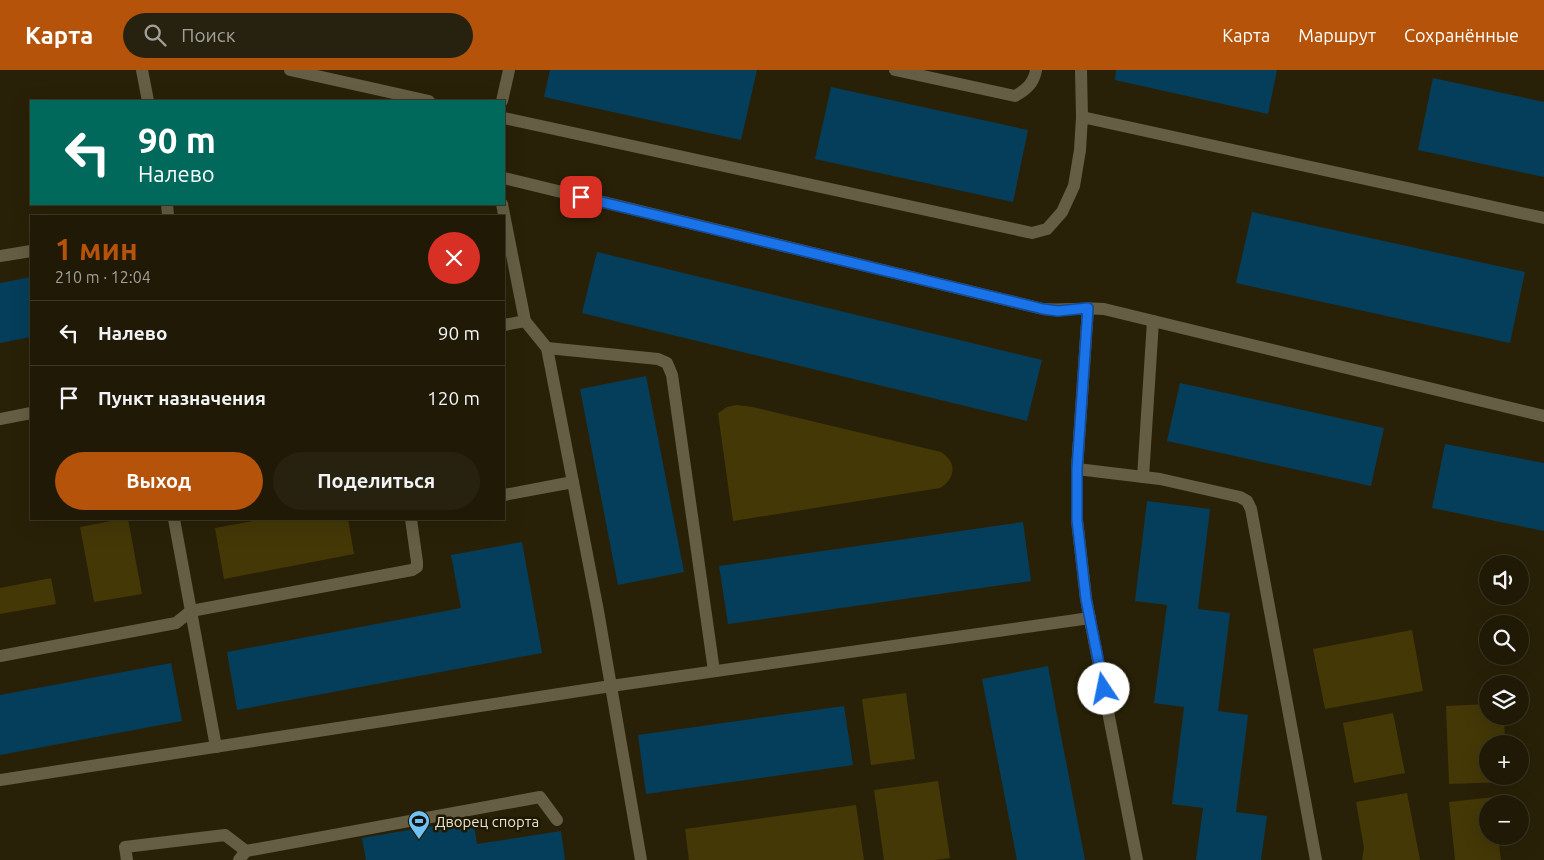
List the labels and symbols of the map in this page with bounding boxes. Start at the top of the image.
pin [560,176,602,218]
position arrow [1077,662,1129,714]
sports icon: Дворец спорта [407,809,431,840]
place label: Дворец спорта [435,813,539,830]

